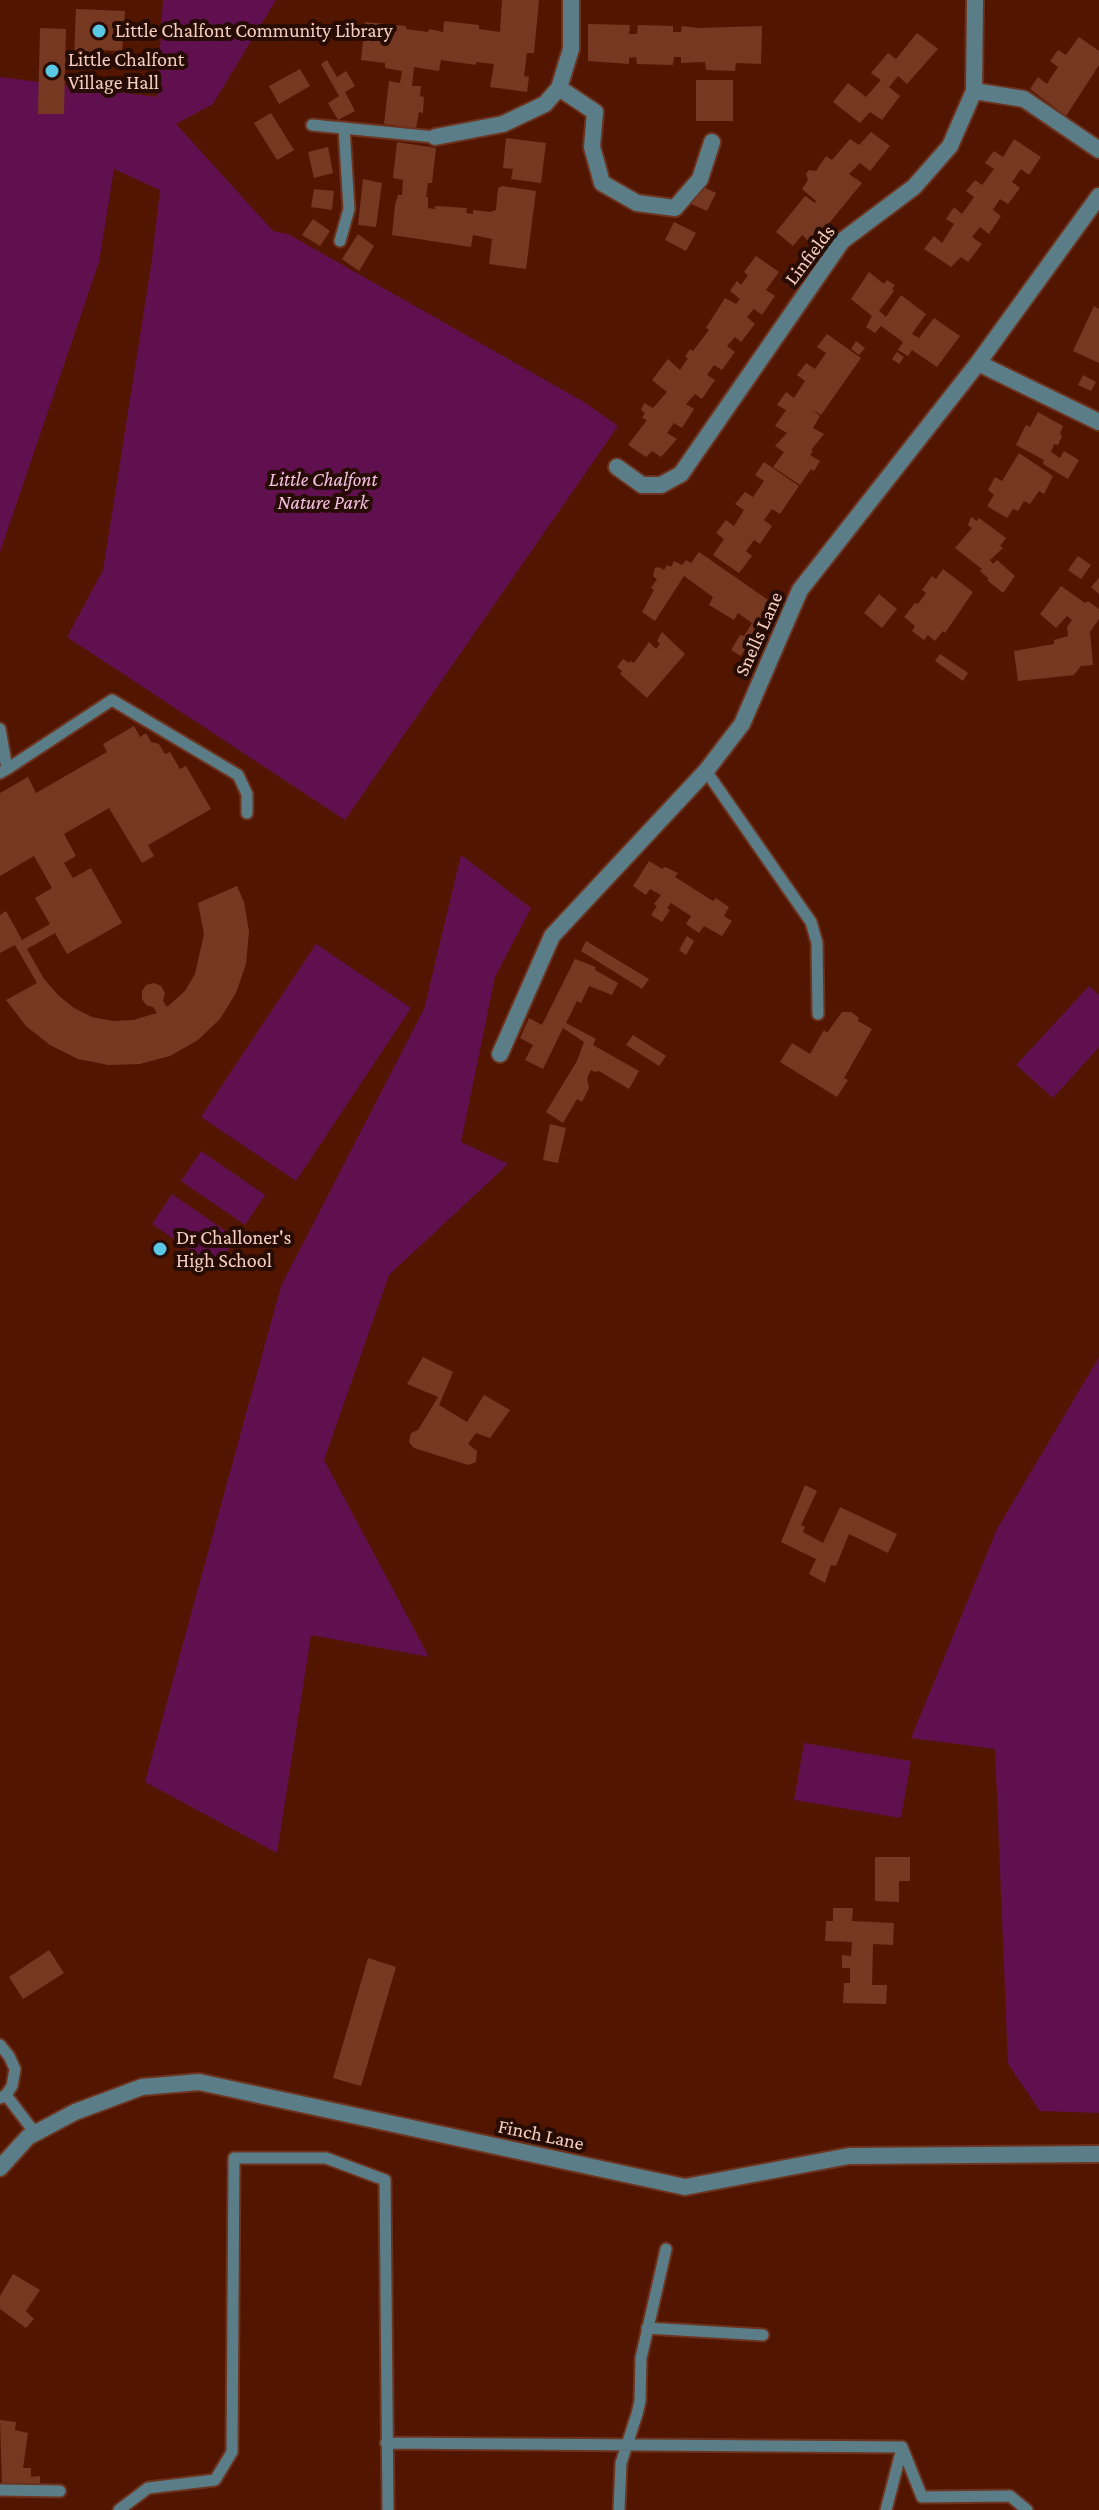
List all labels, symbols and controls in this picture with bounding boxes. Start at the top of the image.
place label: Little Chalfont Community Library [115,19,393,43]
marker: Little Chalfont Community Library [90,22,108,40]
place label: Little Chalfont Village Hall [68,48,184,95]
marker: Little Chalfont Village Hall [43,62,61,80]
street label: Linfields [780,220,840,290]
park label: Little Chalfont Nature Park [269,468,377,515]
street label: Snells Lane [730,588,788,680]
place label: Dr Challoner's High School [176,1226,291,1273]
marker: Dr Challoner's High School [151,1240,169,1258]
street label: Finch Lane [496,2114,586,2156]

